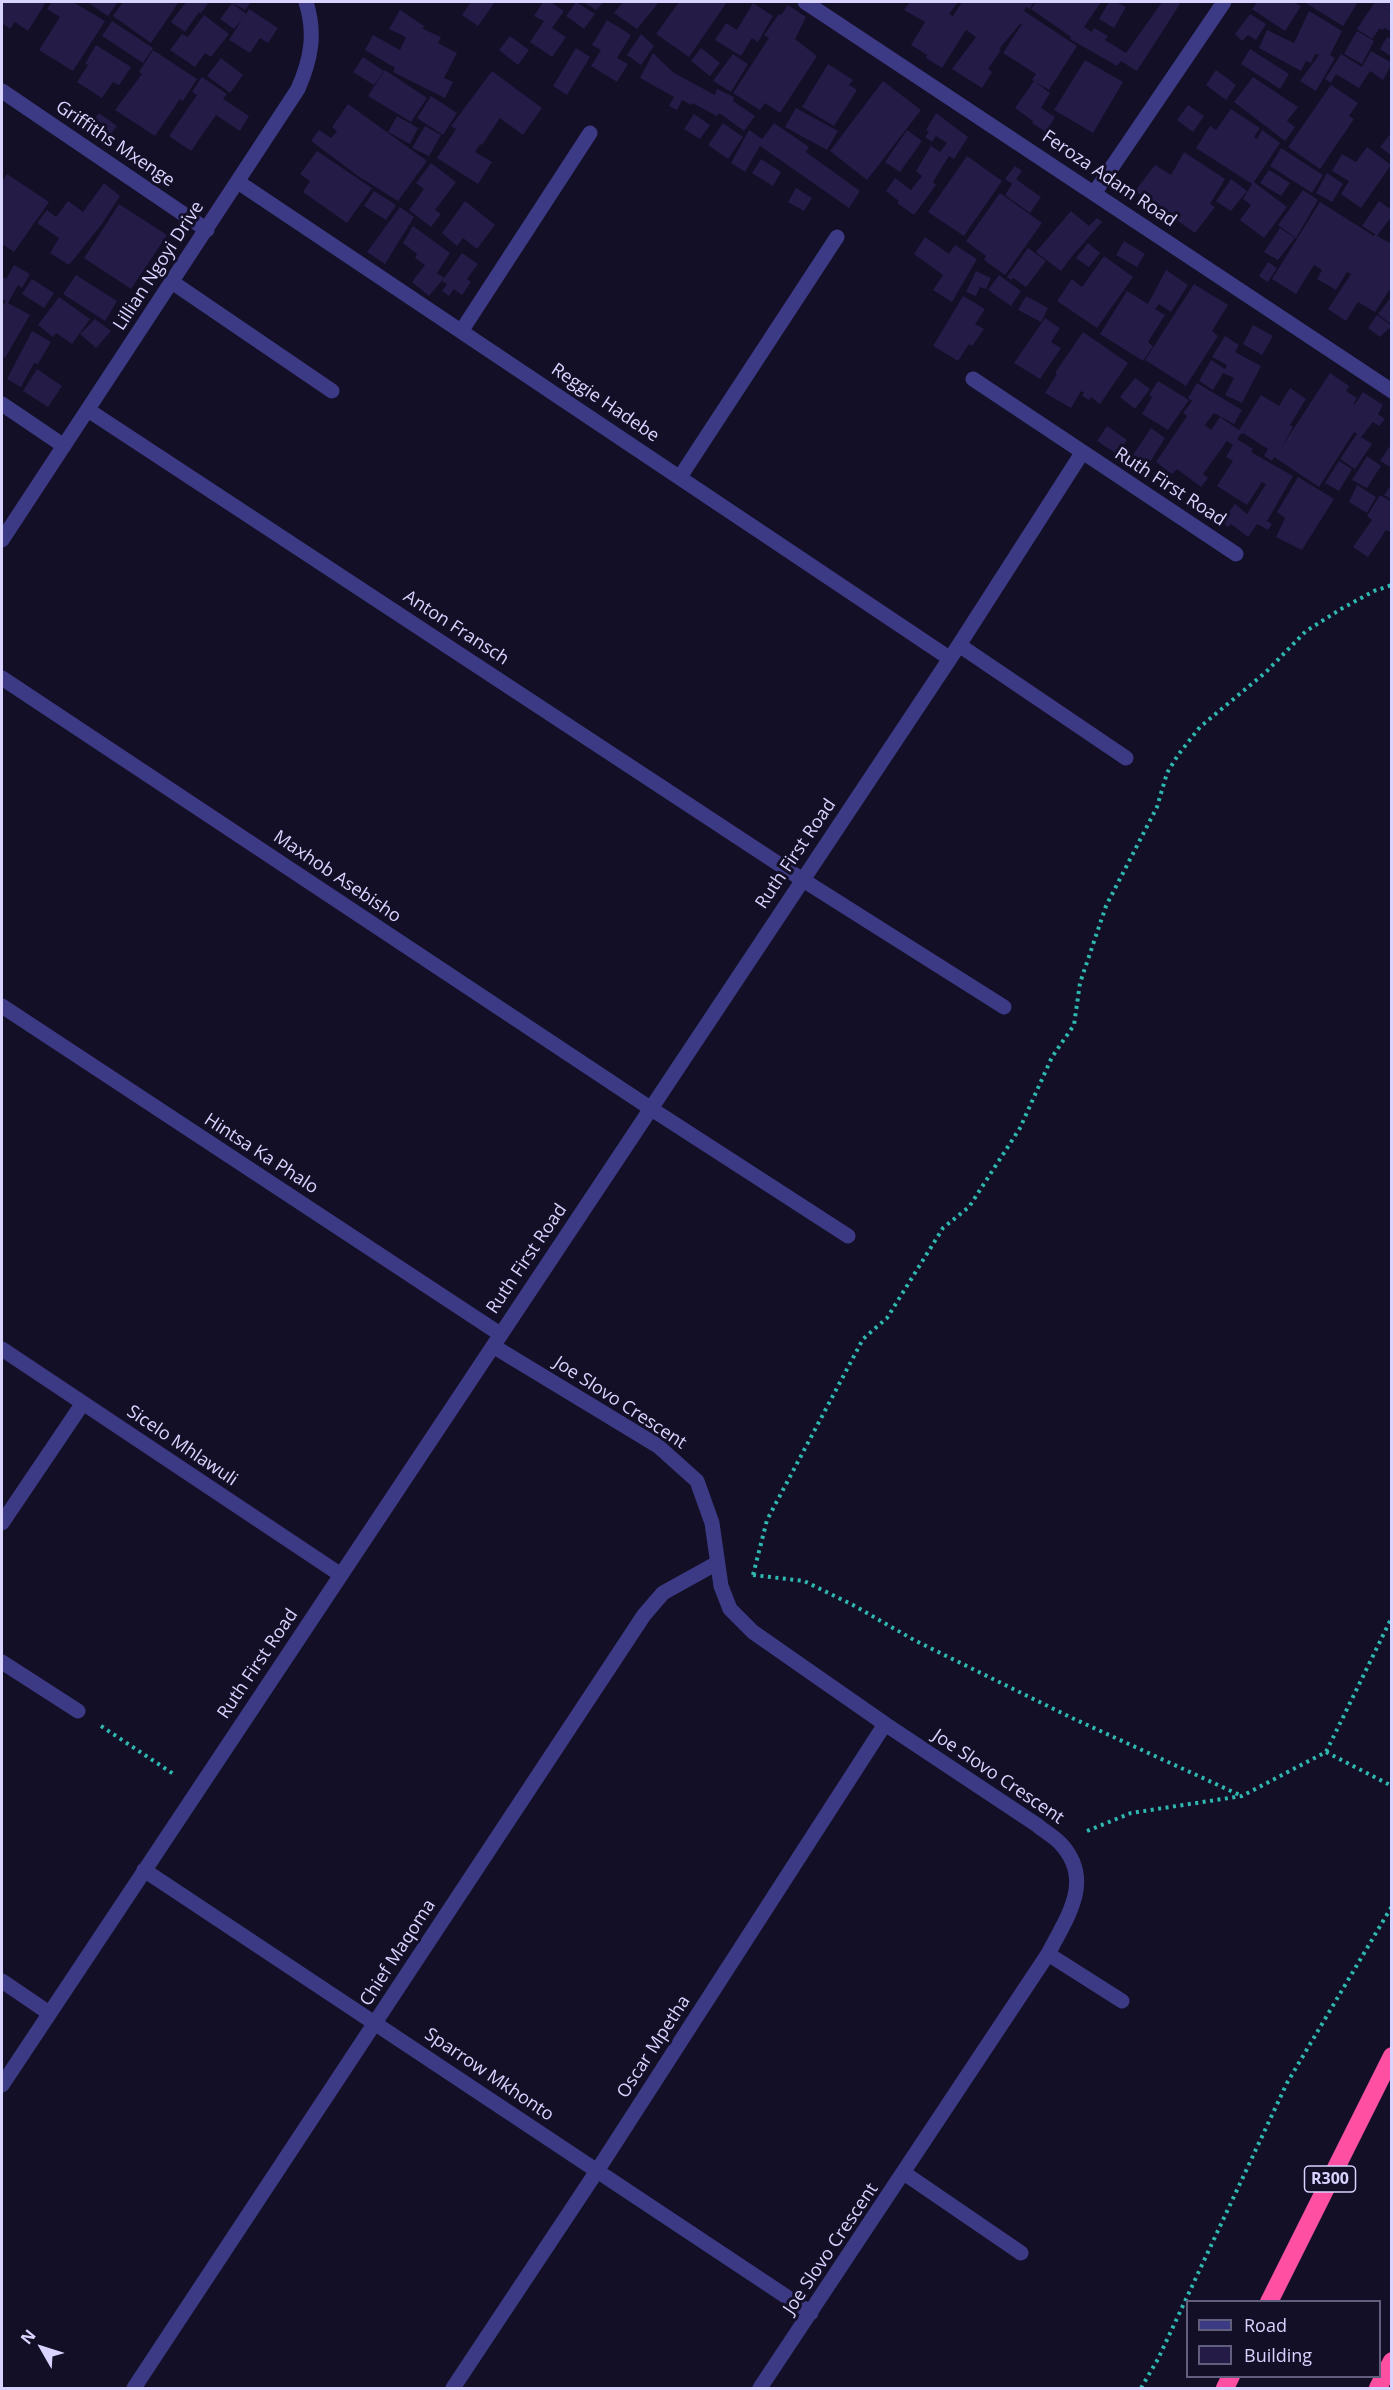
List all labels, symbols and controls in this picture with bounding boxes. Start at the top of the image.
street label: Griffiths Mxenge [51,96,179,192]
street label: Feroza Adam Road [1038,126,1180,232]
street label: Lillian Ngoyi Drive [109,197,209,335]
street label: Reggie Hadebe [547,359,663,447]
street label: Ruth First Road [1110,443,1230,531]
street label: Anton Fransch [399,586,513,670]
street label: Ruth First Road [751,795,841,913]
street label: Maxhob Asebisho [269,826,405,928]
street label: Hintsa Ka Phalo [200,1109,322,1199]
street label: Ruth First Road [482,1200,572,1318]
street label: Joe Slovo Crescent [550,1352,690,1454]
street label: Sicelo Mhlawuli [122,1401,242,1491]
street label: Ruth First Road [213,1605,303,1723]
street label: Joe Slovo Crescent [928,1725,1068,1829]
street label: Chief Maqoma [356,1896,440,2010]
street label: Oscar Mpetha [613,1992,695,2102]
street label: Sparrow Mkhonto [420,2024,558,2126]
road number: R300 [1304,2166,1356,2192]
street label: Joe Slovo Crescent [779,2179,883,2319]
legend [1186,2300,1381,2378]
text: Road [1244,2313,1287,2337]
north arrow [12,2318,72,2378]
text: N [15,2325,41,2349]
text: Building [1244,2343,1312,2367]

